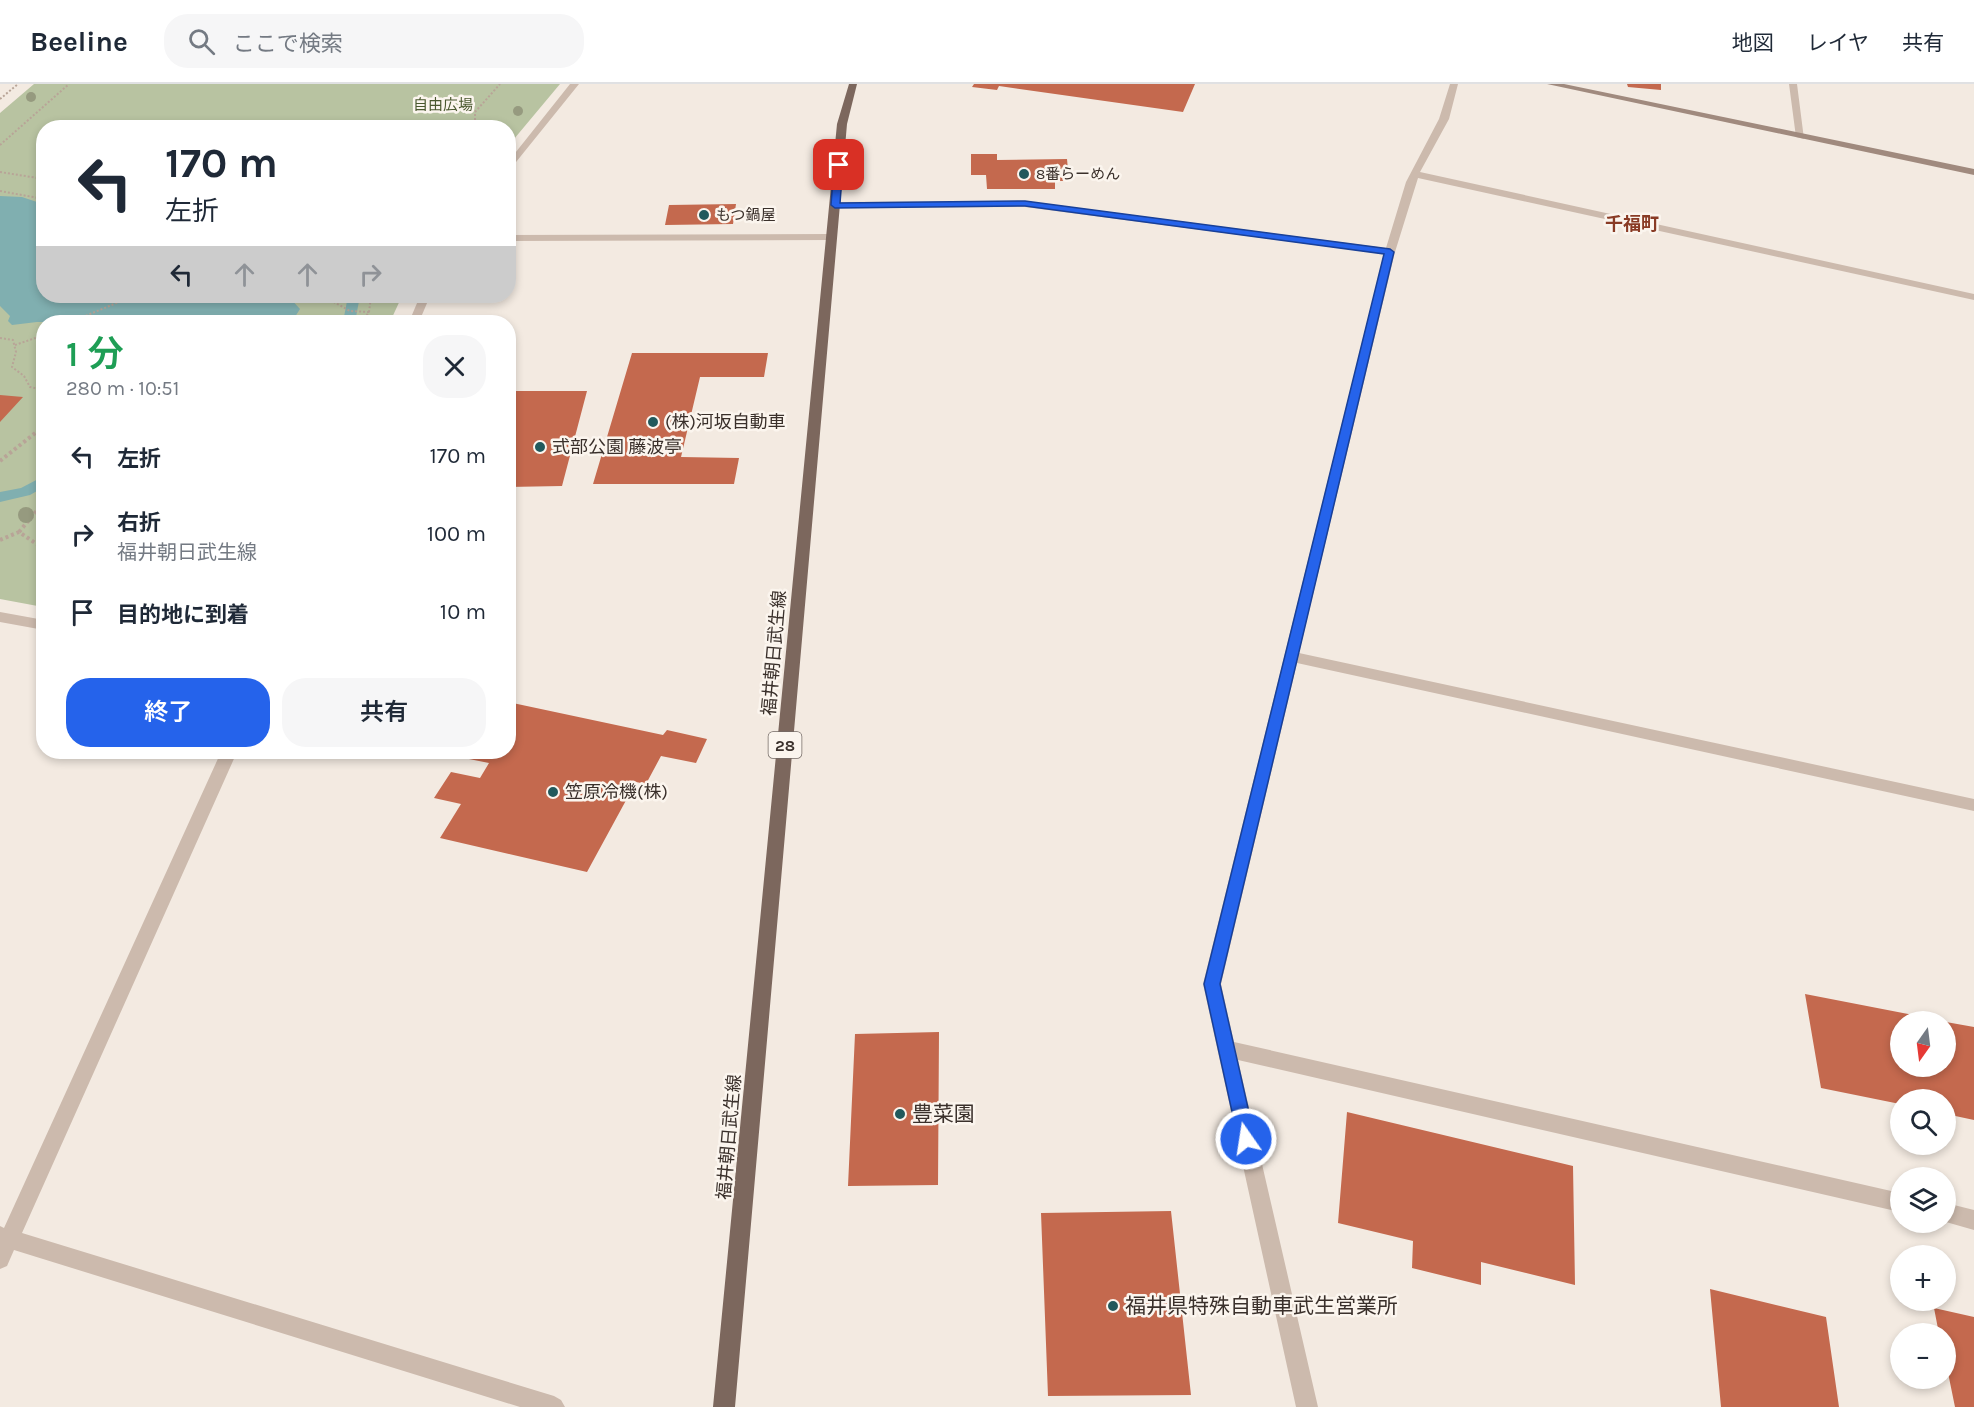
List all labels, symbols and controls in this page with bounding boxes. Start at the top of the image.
search box [164,14,584,68]
text: Beeline [30,25,128,58]
icon: search [185,25,218,58]
text: ここで検索 [233,31,343,57]
text: 地図 [1732,31,1774,55]
text: レイヤ [1807,31,1869,55]
text: 共有 [1902,31,1944,55]
park label: 自由広場 [413,96,473,114]
text: 170 m [165,138,278,188]
pin [813,139,864,190]
icon: left [66,144,144,222]
icon: arrive [822,148,855,181]
place label: 8番らーめん [1036,165,1120,183]
marker: 8番らーめん [1017,167,1031,181]
text: 左折 [165,195,219,227]
place label: もつ鍋屋 [716,206,775,224]
marker: もつ鍋屋 [697,208,711,222]
district label: 千福町 [1605,213,1659,235]
icon: left [165,258,198,291]
icon: ahead [228,258,261,291]
icon: ahead [291,258,324,291]
icon: right [354,258,387,291]
text: 1 分 [66,333,124,375]
button: close [423,335,486,398]
text: 280 m · 10:51 [66,377,179,400]
place label: (株)河坂自動車 [665,411,786,433]
marker: (株)河坂自動車 [646,415,660,429]
place label: 式部公園 藤波亭 [552,436,682,458]
icon: left [66,440,99,473]
marker: 式部公園 藤波亭 [533,440,547,454]
text: 170 m [430,443,486,469]
text: 左折 [117,446,161,472]
text: 右折 [117,510,161,536]
icon: right [66,518,99,551]
text: 100 m [427,521,486,547]
text: 福井朝日武生線 [117,541,257,564]
street label: 福井朝日武生線 [758,589,790,717]
icon: arrive [66,596,99,629]
text: 10 m [440,599,486,625]
text: 目的地に到着 [117,602,249,628]
button: 終了 [66,678,270,747]
button: 共有 [282,678,486,747]
road number: 28 [768,732,802,758]
place label: 笠原冷機(株) [565,781,668,803]
marker: 笠原冷機(株) [546,785,560,799]
north arrow [1890,1011,1956,1077]
map controls [1890,1011,1956,1389]
street label: 福井朝日武生線 [713,1073,745,1201]
button: search [1890,1089,1956,1155]
place label: 豊菜園 [912,1102,975,1126]
marker: 豊菜園 [893,1107,907,1121]
position arrow [1214,1107,1278,1171]
button: layers [1890,1167,1956,1233]
button: + [1890,1245,1956,1311]
place label: 福井県特殊自動車武生営業所 [1125,1294,1398,1318]
marker: 福井県特殊自動車武生営業所 [1106,1299,1120,1313]
button: − [1890,1323,1956,1389]

